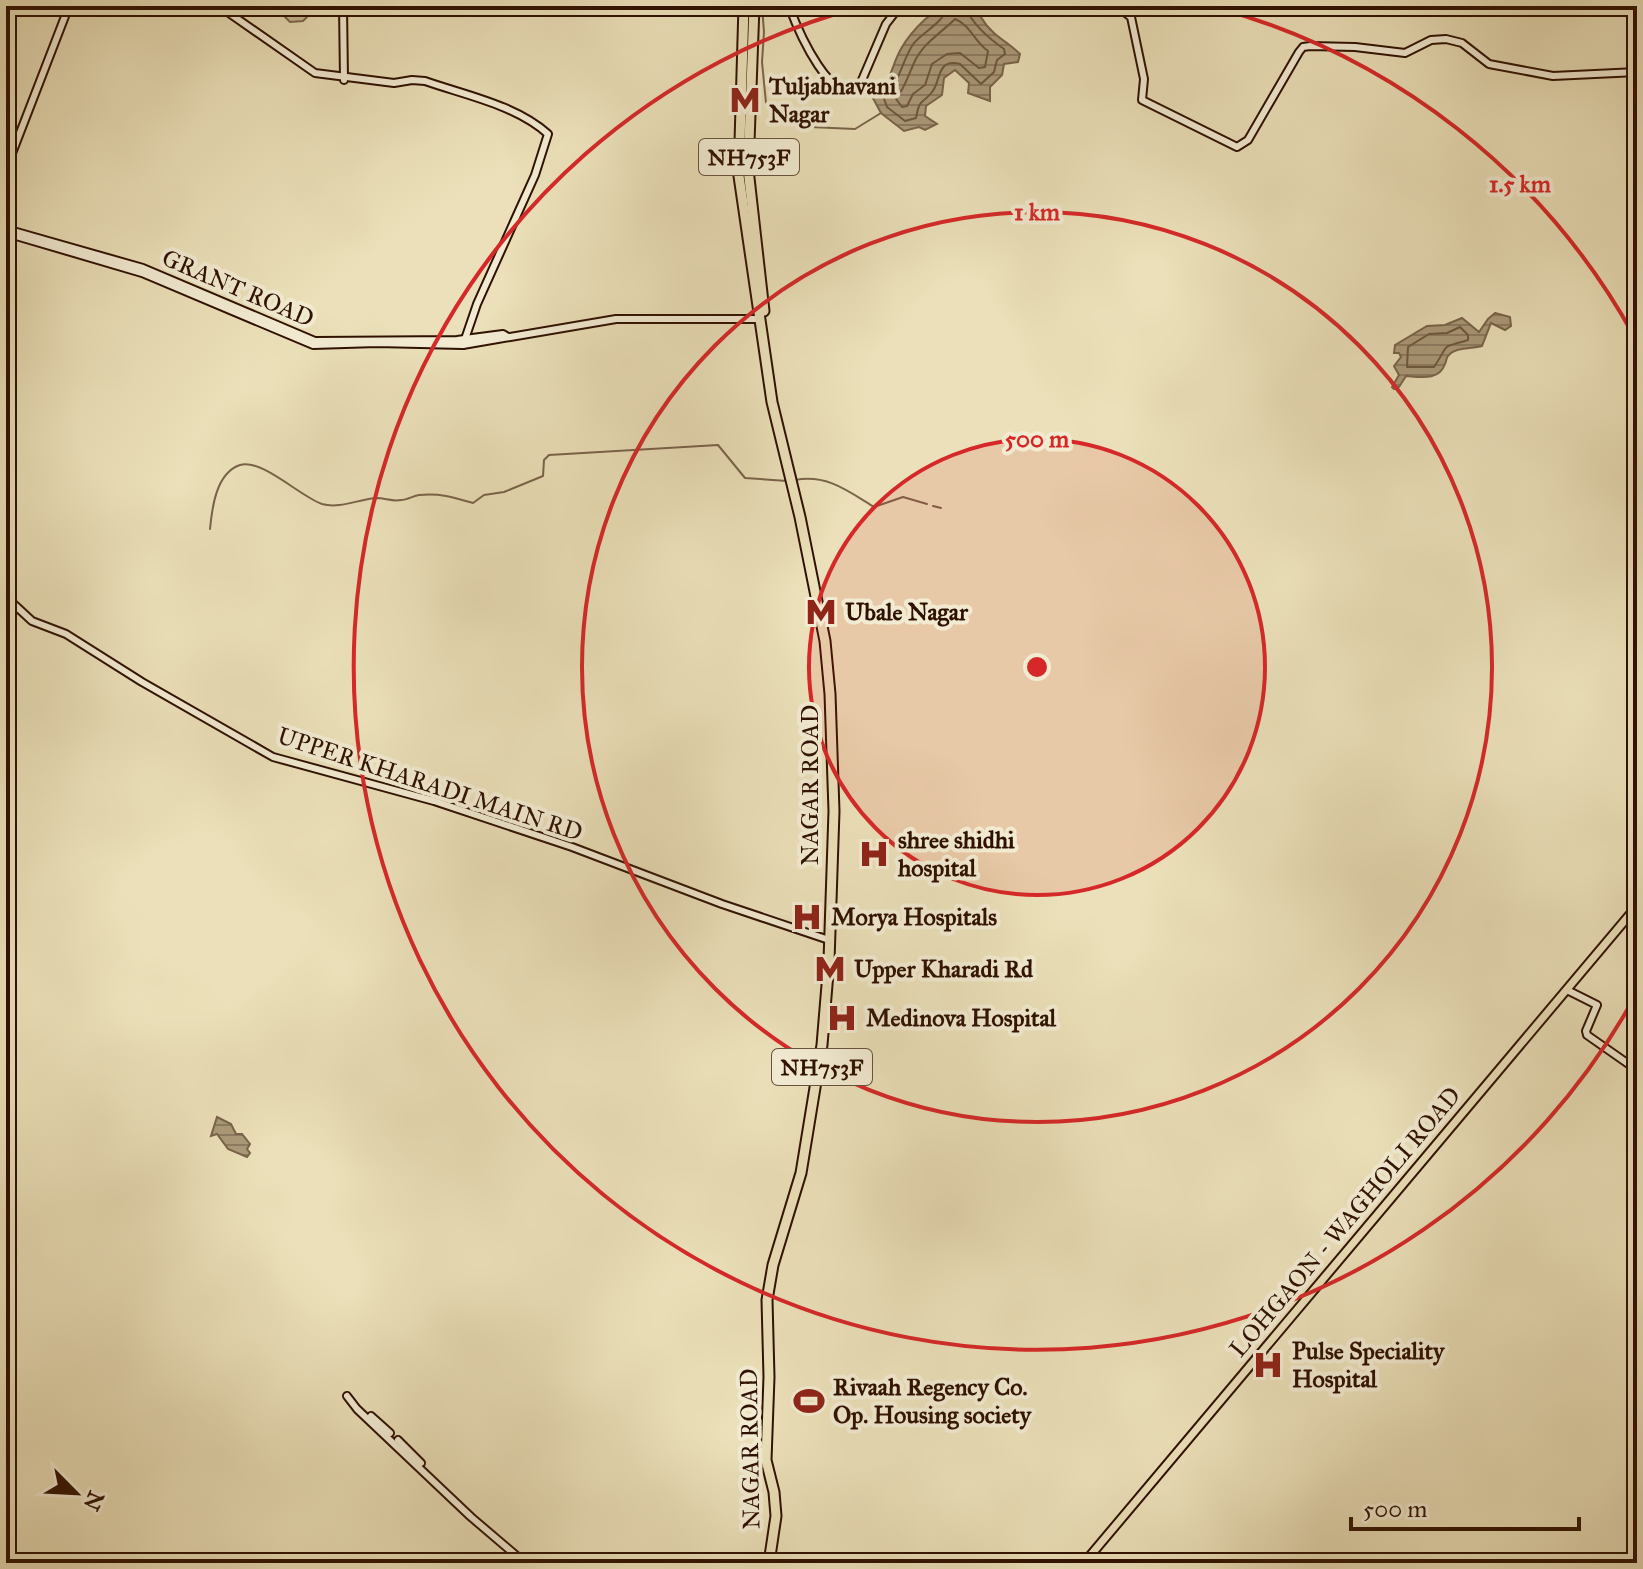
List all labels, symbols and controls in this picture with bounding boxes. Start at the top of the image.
place label: Tuljabhavani Nagar [768,71,897,129]
metro station icon: Tuljabhavani Nagar [728,83,762,117]
road number: NH753F [699,139,799,175]
text: 1.5 km [1489,169,1552,199]
text: 1 km [1014,197,1061,227]
street label: GRANT ROAD [158,243,318,333]
text: 500 m [1005,424,1070,454]
metro station icon: Ubale Nagar [804,595,838,629]
place label: Ubale Nagar [845,597,969,627]
centre of rings [1023,653,1051,681]
street label: NAGAR ROAD [795,705,825,865]
street label: UPPER KHARADI MAIN RD [274,720,586,848]
place label: shree shidhi hospital [897,825,1015,883]
hospital icon: shree shidhi hospital [857,837,891,871]
hospital icon: Morya Hospitals [790,900,824,934]
place label: Morya Hospitals [831,902,997,932]
metro station icon: Upper Kharadi Rd [813,952,847,986]
place label: Upper Kharadi Rd [854,954,1034,984]
hospital icon: Medinova Hospital [825,1001,859,1035]
place label: Medinova Hospital [866,1003,1057,1033]
road number: NH753F [772,1049,872,1085]
street label: LOHGAON - WAGHOLI ROAD [1223,1081,1467,1363]
place label: Pulse Speciality Hospital [1292,1336,1446,1394]
hospital icon: Pulse Speciality Hospital [1251,1348,1285,1382]
street label: NAGAR ROAD [734,1368,766,1530]
place label: Rivaah Regency Co. Op. Housing society [833,1372,1033,1430]
sports icon: Rivaah Regency Co. Op. Housing society [792,1384,826,1418]
north arrow [36,1453,116,1533]
scale bar [1351,1481,1579,1531]
text: N [78,1487,110,1515]
text: 500 m [1363,1494,1427,1524]

